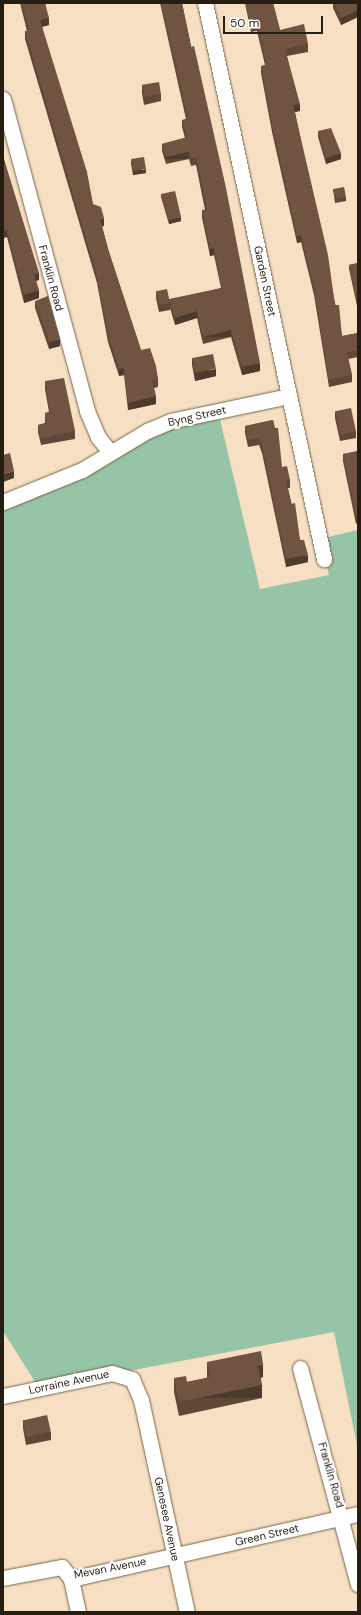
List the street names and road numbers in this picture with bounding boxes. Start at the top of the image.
street label: Franklin Road [36,244,66,312]
street label: Garden Street [251,245,279,317]
street label: Byng Street [167,403,227,429]
street label: Lorraine Avenue [28,1367,110,1397]
street label: Franklin Road [315,1441,347,1509]
street label: Genesee Avenue [152,1476,182,1562]
street label: Green Street [234,1521,300,1549]
street label: Mevan Avenue [73,1555,147,1581]

